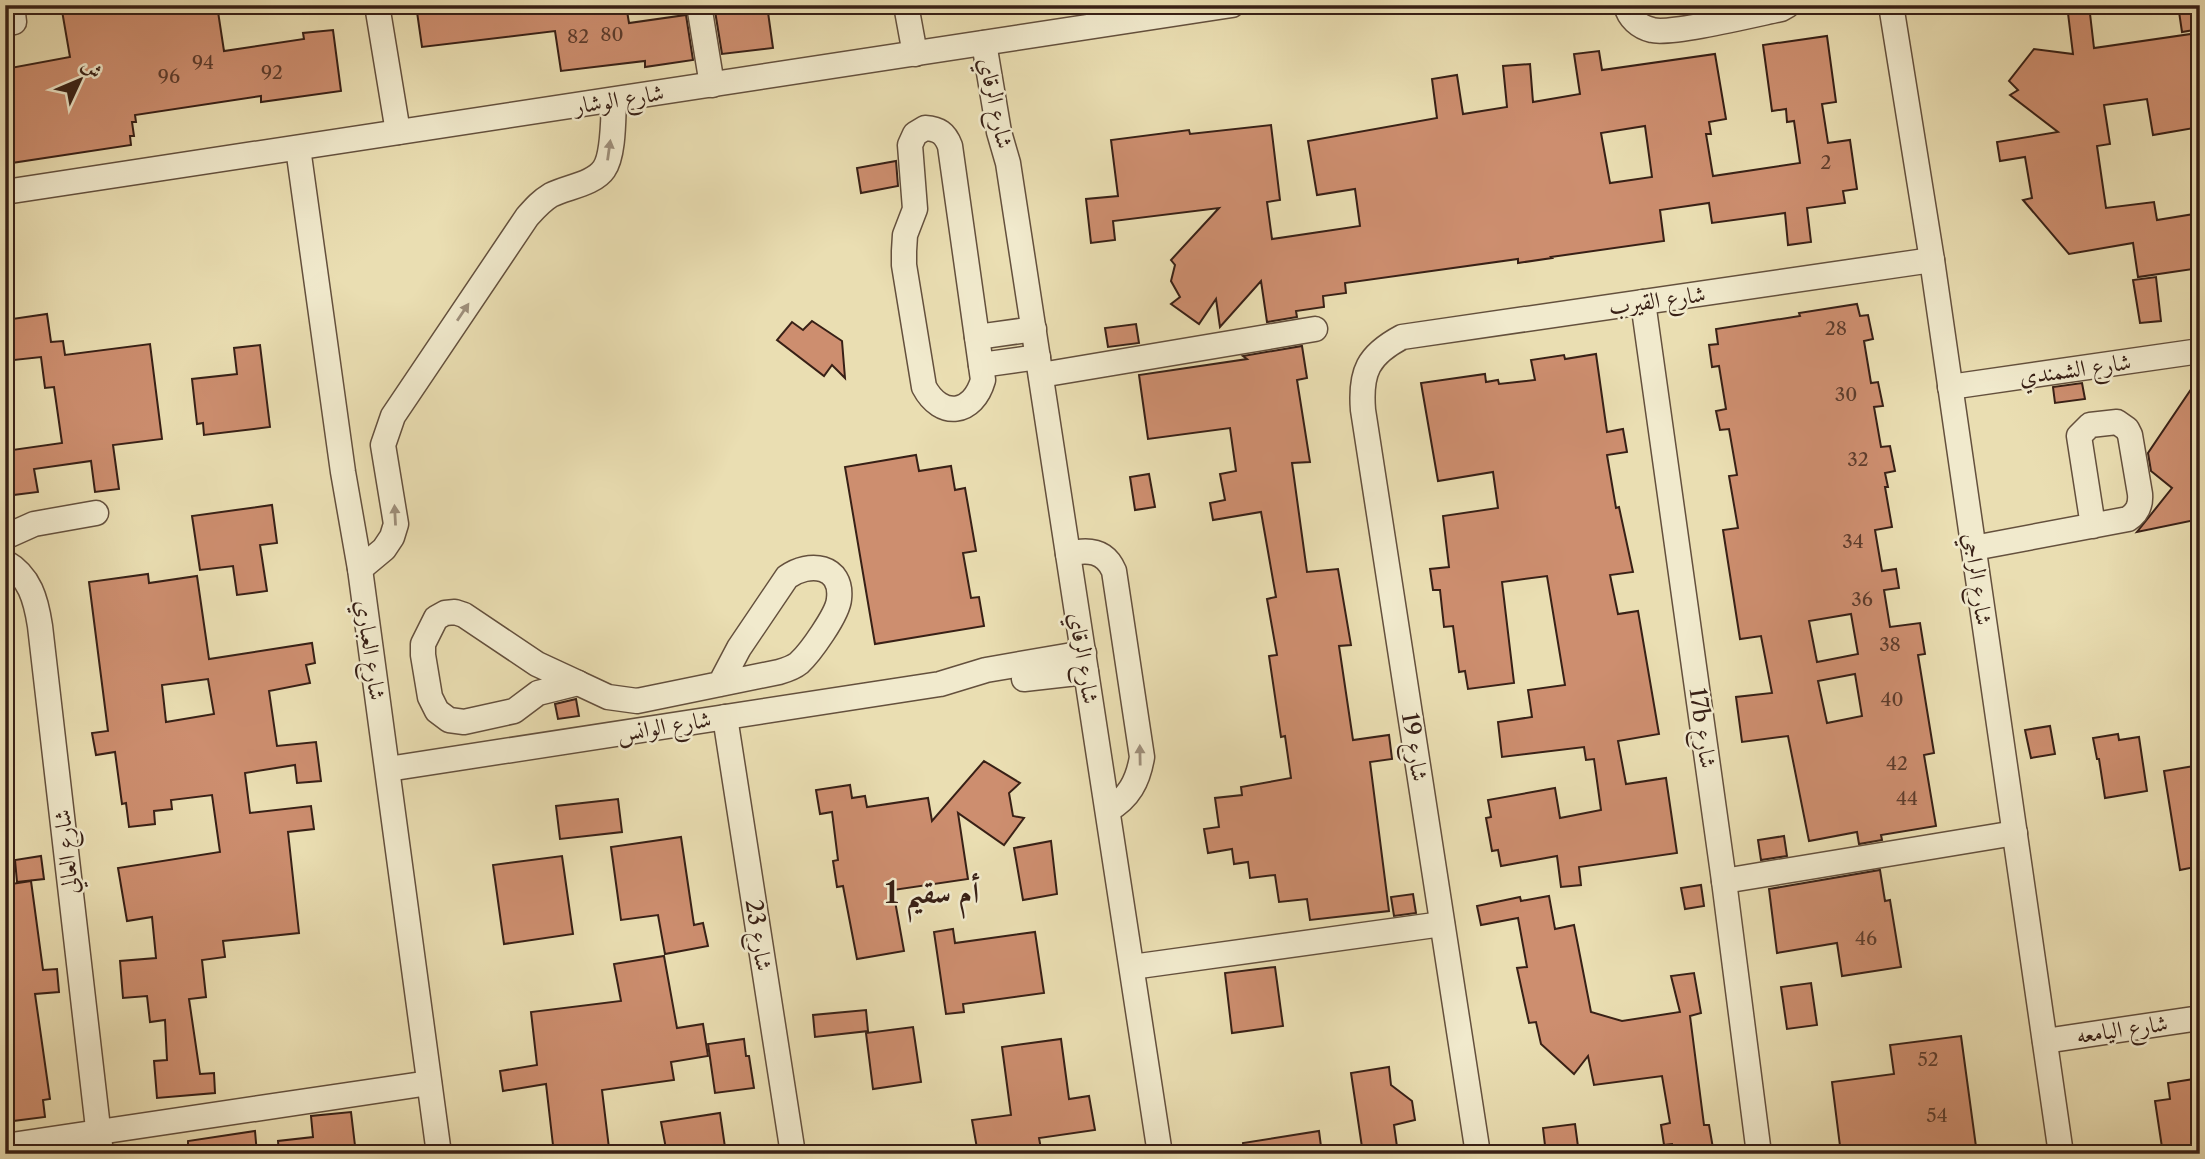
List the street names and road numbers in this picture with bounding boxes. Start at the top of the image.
street label: شارع الرقاي [967,55,1019,152]
street label: شارع الوشار [570,78,667,126]
street label: شارع القيرب [1607,279,1708,327]
street label: شارع الشمندي [2017,347,2134,397]
street label: شارع الراجي [1952,531,1998,628]
street label: شارع العباري [344,598,392,703]
street label: شارع الرقاي [1057,610,1105,707]
street label: 17b شارع [1678,686,1722,771]
street label: شارع الوانس [615,705,714,753]
street label: شارع 19 [1390,711,1434,784]
street label: شارع العالي [48,808,90,896]
street label: شارع 23 [734,897,778,974]
street label: شارع اليامعه [2074,1009,2170,1055]

